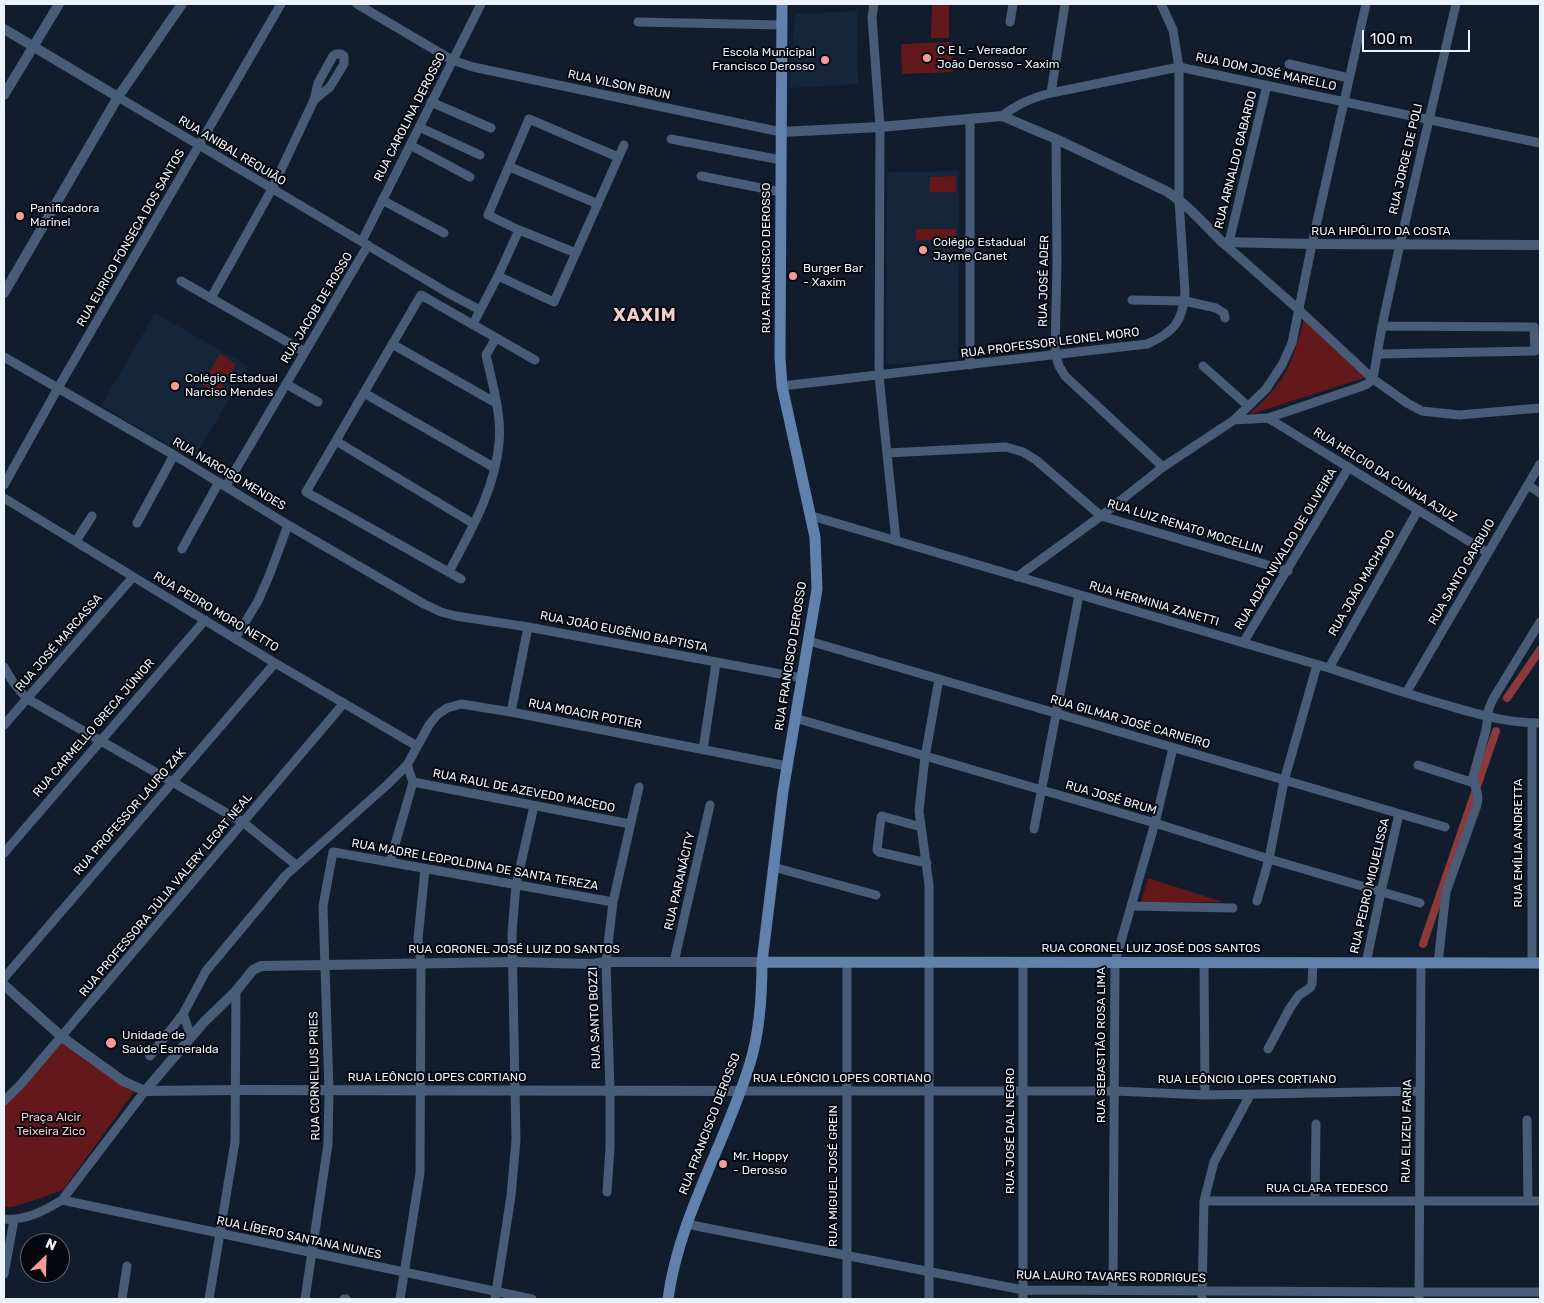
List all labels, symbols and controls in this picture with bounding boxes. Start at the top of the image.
scale bar [1364,20,1472,52]
text: 100 m [1370,30,1412,48]
place label: C E L - Vereador João Derosso - Xaxim [937,44,1059,72]
place label: Escola Municipal Francisco Derosso [712,46,815,74]
street label: RUA CAROLINA DEROSSO [371,50,449,184]
street label: RUA DOM JOSÉ MARELLO [1194,50,1338,94]
marker: C E L - Vereador João Derosso - Xaxim [921,52,933,64]
marker: Escola Municipal Francisco Derosso [819,54,831,66]
street label: RUA VILSON BRUN [566,67,672,103]
street label: RUA ARNALDO GABARDO [1212,90,1260,230]
street label: RUA JORGE DE POLI [1386,102,1426,216]
street label: RUA ANIBAL REQUIÃO [175,113,289,189]
street label: RUA EURICO FONSECA DOS SANTOS [74,147,188,329]
street label: RUA FRANCISCO DEROSSO [760,183,774,333]
place label: Panificadora Marinel [30,202,99,230]
marker: Panificadora Marinel [14,210,26,222]
street label: RUA HIPÓLITO DA COSTA [1311,225,1451,239]
street label: RUA JOSÉ ADER [1036,235,1052,327]
place label: Colégio Estadual Jayme Canet [933,236,1026,264]
marker: Colégio Estadual Jayme Canet [917,244,929,256]
street label: RUA JACOB DE ROSSO [278,250,356,366]
place label: Burger Bar - Xaxim [803,262,863,290]
marker: Burger Bar - Xaxim [787,270,799,282]
district label: XAXIM [613,305,677,327]
street label: RUA PROFESSOR LEONEL MORO [960,325,1140,361]
place label: Colégio Estadual Narciso Mendes [185,372,278,400]
marker: Colégio Estadual Narciso Mendes [169,380,181,392]
street label: RUA HELCIO DA CUNHA AJUZ [1311,425,1459,525]
street label: RUA NARCISO MENDES [170,435,288,513]
street label: RUA ADÃO NIVALDO DE OLIVEIRA [1232,466,1340,632]
street label: RUA LUIZ RENATO MOCELLIN [1105,496,1265,558]
street label: RUA SANTO GARBUIO [1426,516,1498,628]
street label: RUA JOÃO MACHADO [1326,527,1398,639]
street label: RUA PEDRO MORO NETTO [151,569,281,655]
street label: RUA HERMINIA ZANETTI [1088,579,1220,629]
street label: RUA FRANCISCO DEROSSO [772,580,810,732]
street label: RUA JOSÉ MARCASSA [13,591,105,695]
street label: RUA JOÃO EUGÊNIO BAPTISTA [539,609,709,655]
street label: RUA CARMELLO GRECA JÚNIOR [30,656,158,800]
street label: RUA GILMAR JOSÉ CARNEIRO [1048,692,1212,752]
street label: RUA MOACIR POTIER [527,696,643,732]
street label: RUA PROFESSOR LAURO ZAK [71,746,189,878]
street label: RUA RAUL DE AZEVEDO MACEDO [432,766,616,816]
street label: RUA JOSÉ BRUM [1064,778,1158,818]
street label: RUA EMÍLIA ANDRETTA [1512,778,1526,908]
street label: RUA PROFESSORA JÚLIA VALERY LEGAT NEAL [77,790,255,1000]
street label: RUA PEDRO MIQUELISSA [1347,817,1393,955]
street label: RUA PARANÁCITY [662,830,698,932]
street label: RUA MADRE LEOPOLDINA DE SANTA TEREZA [350,836,600,894]
street label: RUA CORONEL LUIZ JOSÉ DOS SANTOS [1041,942,1261,956]
street label: RUA CORONEL JOSÉ LUIZ DO SANTOS [408,943,620,957]
street label: RUA SANTO BOZZI [586,967,604,1069]
street label: RUA SEBASTIÃO ROSA LIMA [1095,967,1109,1123]
street label: RUA CORNELIUS PRIES [307,1011,323,1141]
place label: Unidade de Saúde Esmeralda [122,1029,219,1057]
marker: Unidade de Saúde Esmeralda [104,1036,118,1050]
street label: RUA FRANCISCO DEROSSO [676,1051,744,1197]
street label: RUA JOSÉ DAL NEGRO [1004,1068,1018,1194]
street label: RUA LEÔNCIO LOPES CORTIANO [348,1071,526,1085]
street label: RUA LEÔNCIO LOPES CORTIANO [753,1072,931,1086]
street label: RUA LEÔNCIO LOPES CORTIANO [1158,1073,1336,1087]
street label: RUA ELIZEU FARIA [1399,1079,1415,1183]
street label: RUA MIGUEL JOSÉ GREIN [827,1105,841,1247]
park label: Praça Alcir Teixeira Zico [17,1111,85,1139]
place label: Mr. Hoppy - Derosso [733,1150,789,1178]
marker: Mr. Hoppy - Derosso [717,1158,729,1170]
street label: RUA CLARA TEDESCO [1266,1182,1388,1196]
street label: RUA LÍBERO SANTANA NUNES [215,1213,383,1263]
north arrow [20,1233,70,1283]
text: N [43,1235,59,1255]
street label: RUA LAURO TAVARES RODRIGUES [1016,1268,1206,1286]

